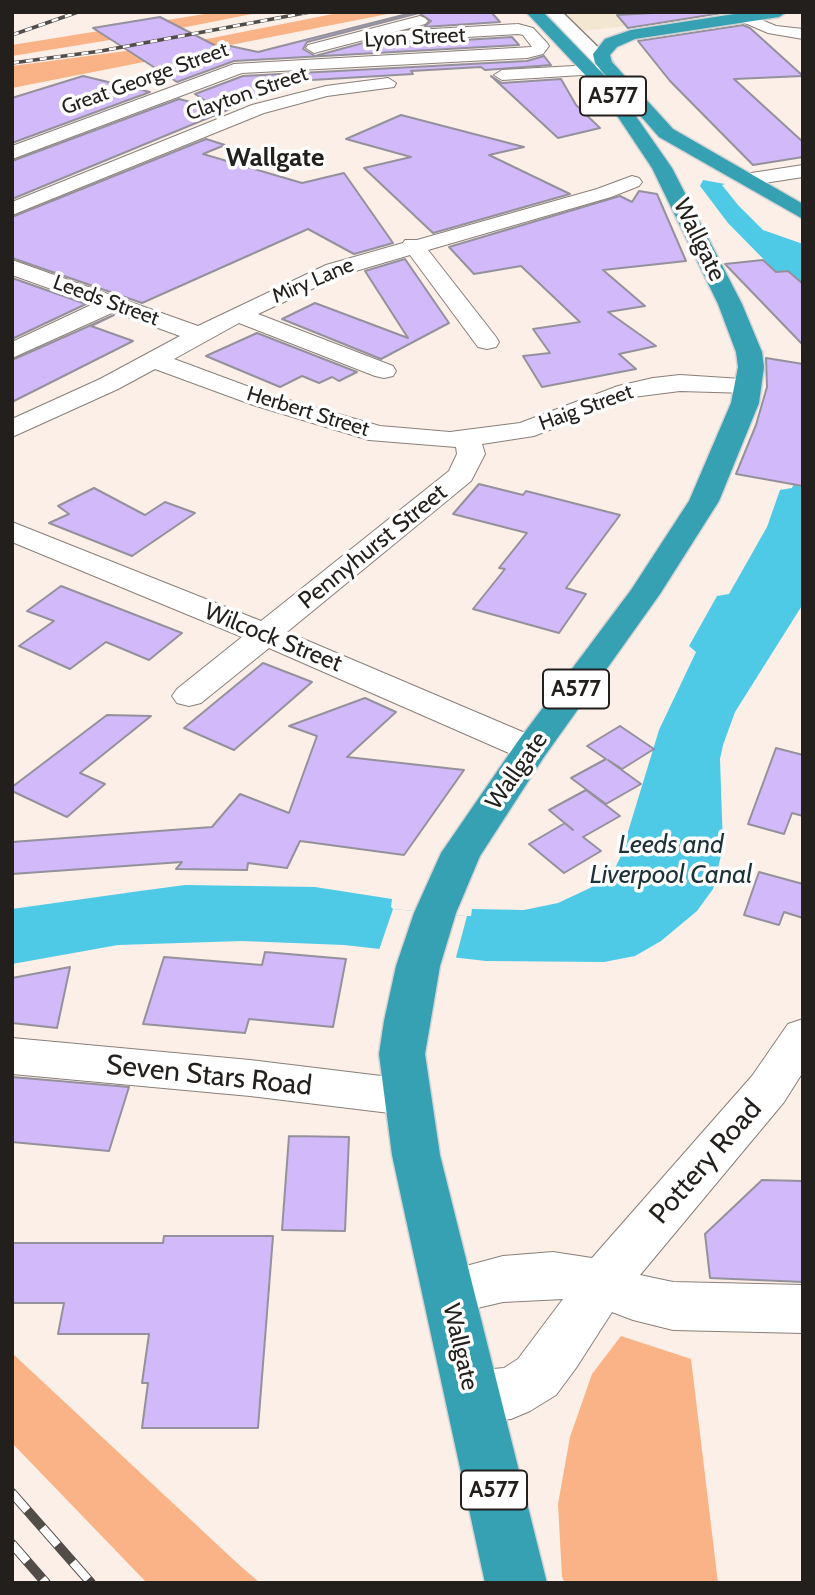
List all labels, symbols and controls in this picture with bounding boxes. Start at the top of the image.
street label: Lyon Street [364,23,466,53]
street label: Great George Street [58,37,232,121]
street label: Clayton Street [183,61,311,127]
road number: A577 [580,76,646,116]
district label: Wallgate [226,142,324,174]
street label: Wallgate [667,194,731,286]
street label: Miry Lane [268,253,358,309]
street label: Leeds Street [50,270,162,332]
street label: Haig Street [536,379,636,437]
street label: Herbert Street [244,381,372,443]
street label: Pennyhurst Street [293,478,453,616]
street label: Wilcock Street [200,597,346,679]
road number: A577 [543,670,609,708]
street label: Wallgate [480,727,554,815]
water label: Leeds and Liverpool Canal [590,829,752,890]
street label: Seven Stars Road [104,1048,314,1104]
street label: Pottery Road [643,1093,769,1231]
street label: Wallgate [436,1301,484,1393]
road number: A577 [461,1470,527,1510]

